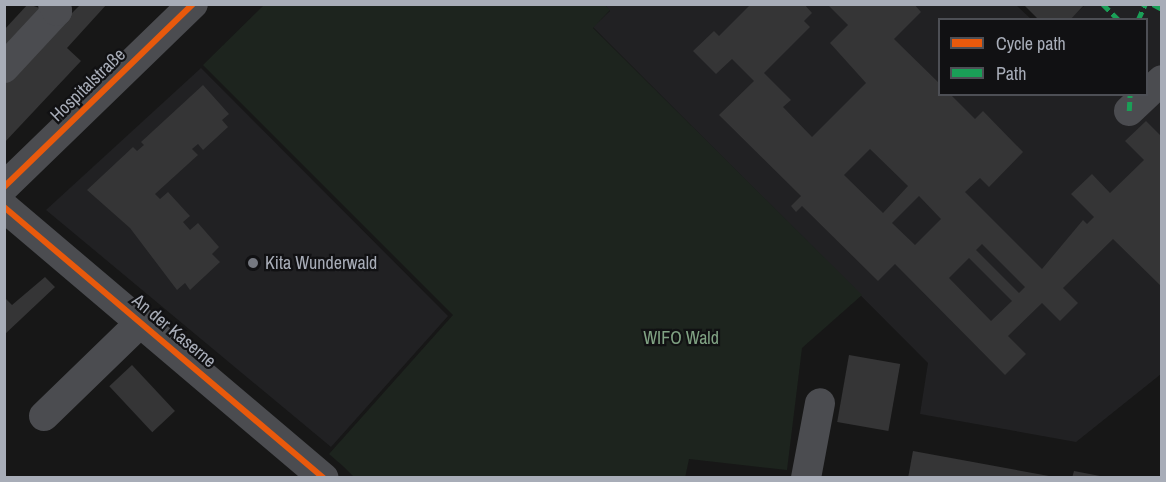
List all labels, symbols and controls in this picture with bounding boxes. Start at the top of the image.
legend [938,18,1148,96]
text: Cycle path [996,31,1066,56]
street label: Hospitalstraße [46,44,130,126]
text: Path [996,61,1026,86]
place label: Kita Wunderwald [265,252,377,274]
marker: Kita Wunderwald [246,256,260,270]
street label: An der Kaserne [128,290,220,372]
park label: WIFO Wald [643,327,719,349]

